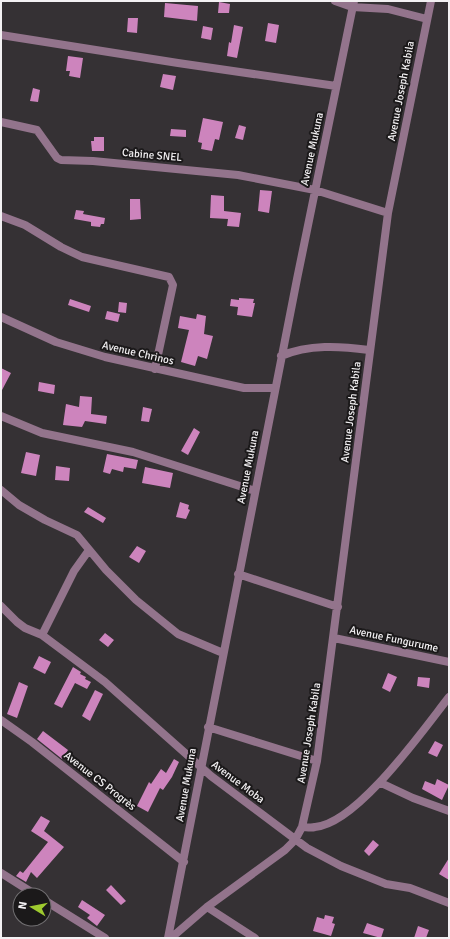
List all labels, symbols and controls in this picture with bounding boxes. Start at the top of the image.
street label: Avenue Joseph Kabila [385,39,417,142]
street label: Avenue Mukuna [298,111,326,187]
street label: Cabine SNEL [121,146,183,164]
street label: Avenue Chrinos [101,338,175,368]
street label: Avenue Joseph Kabila [338,360,364,463]
street label: Avenue Mukuna [234,429,262,505]
street label: Avenue Fungurume [348,623,440,655]
street label: Avenue Joseph Kabila [295,681,323,784]
street label: Avenue Mukuna [173,747,199,823]
street label: Avenue CS Progrès [61,749,139,813]
street label: Avenue Moba [209,758,267,806]
north arrow [12,887,52,927]
text: N [16,900,30,910]

